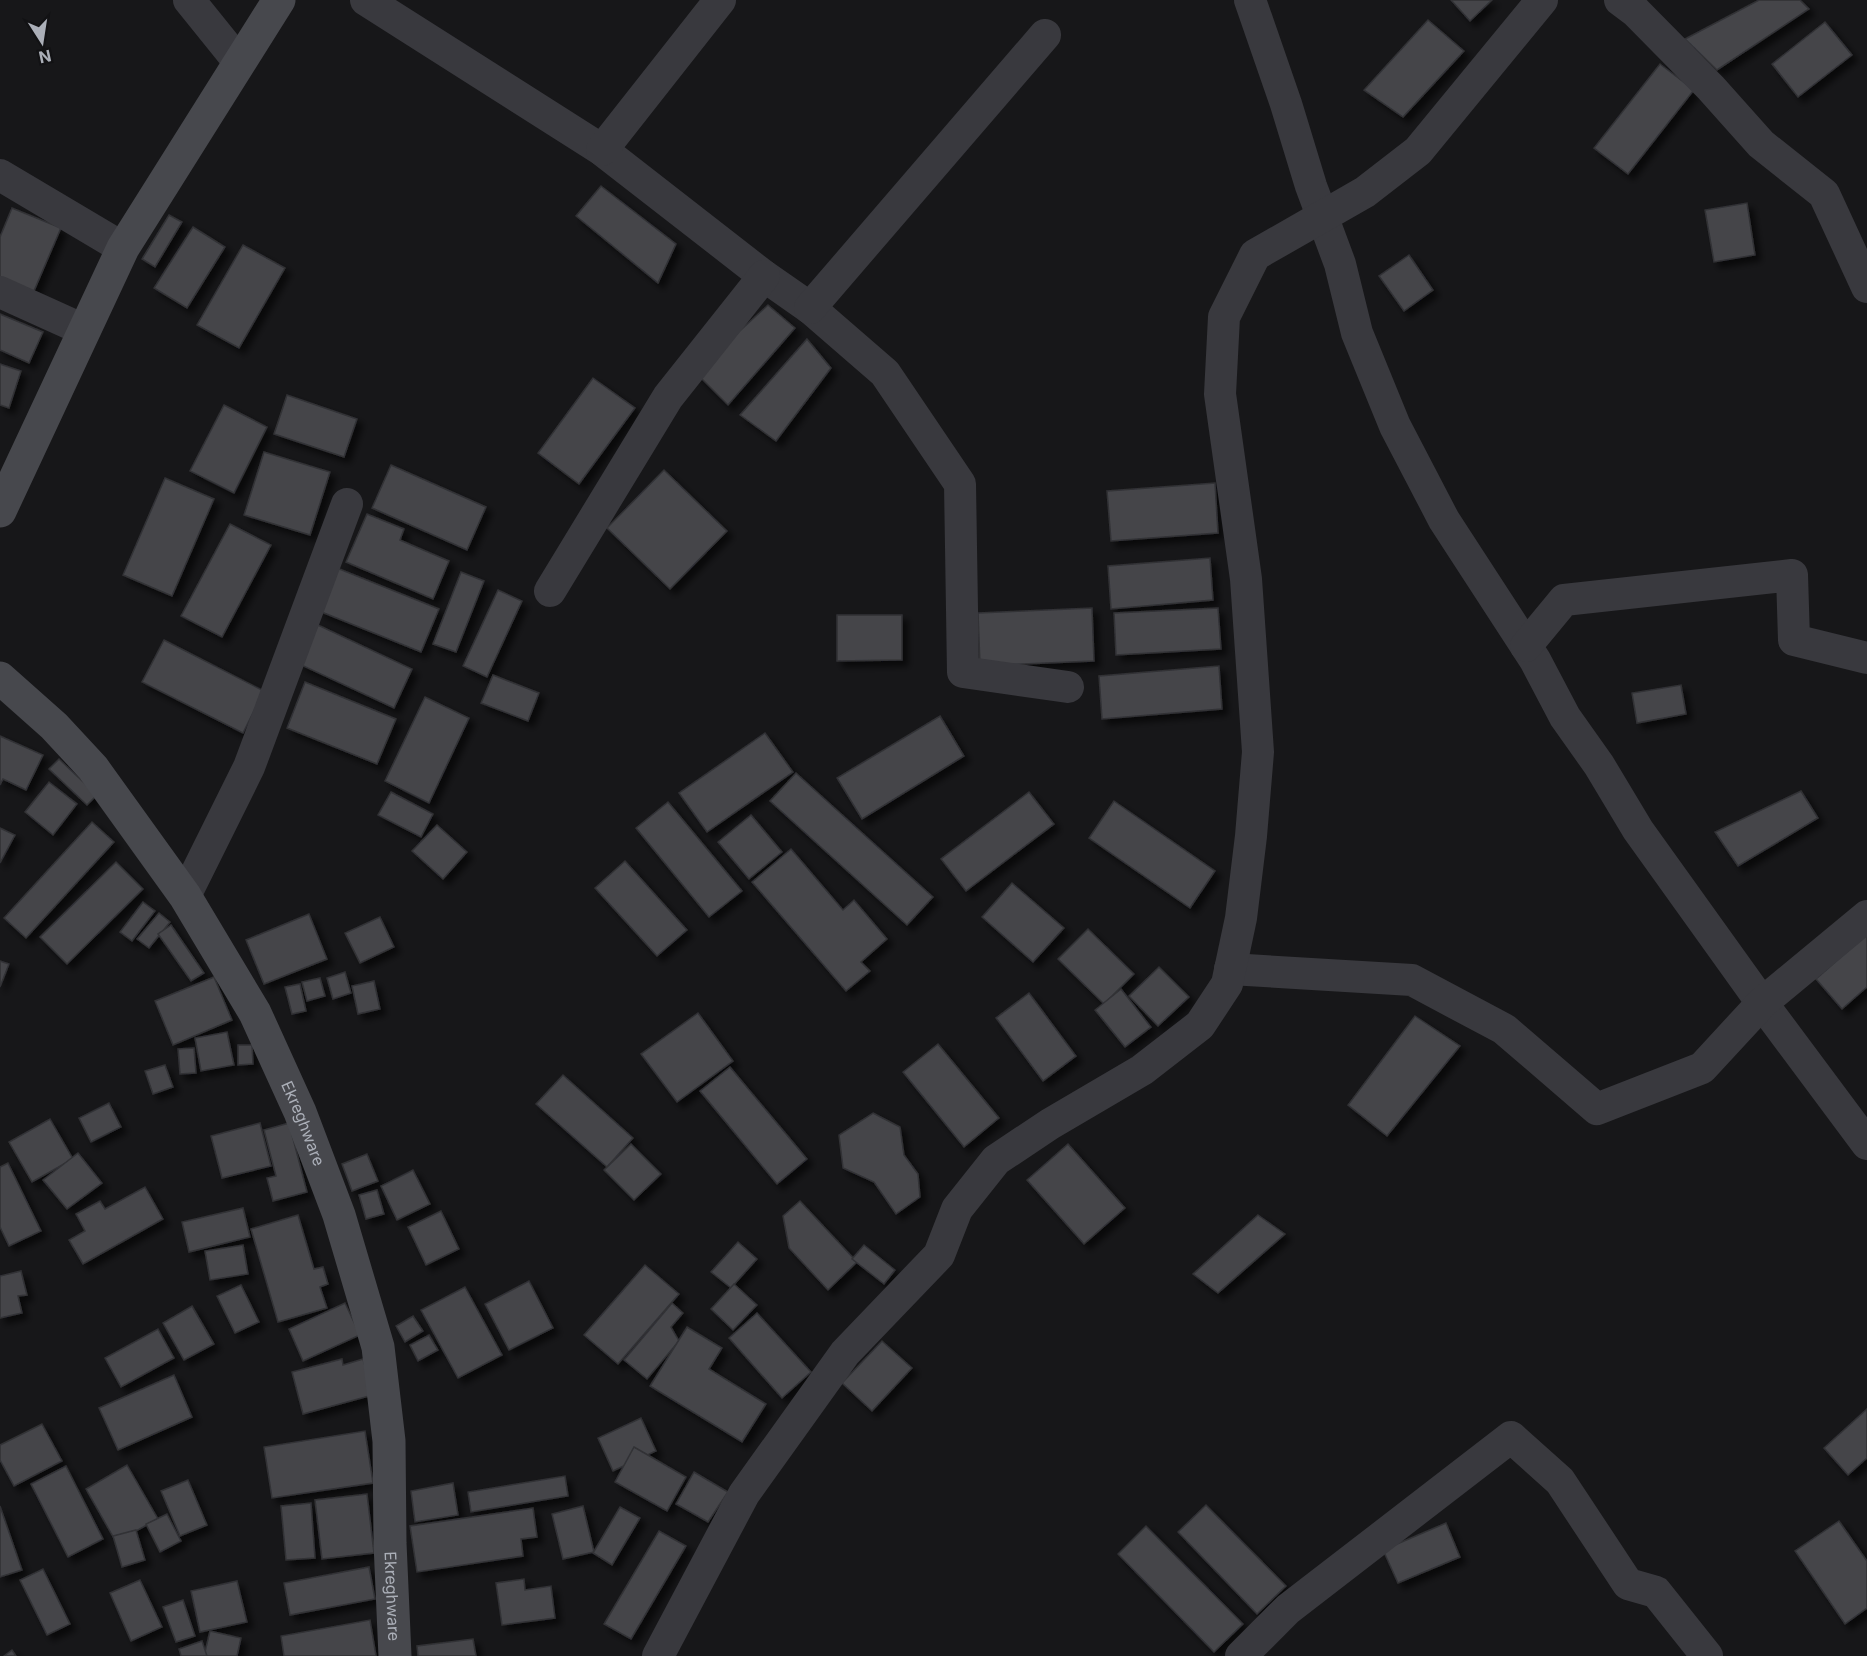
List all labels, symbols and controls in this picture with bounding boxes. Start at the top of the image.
north arrow [12,12,72,72]
text: N [37,46,53,68]
street label: Ekreghware [277,1078,329,1169]
street label: Ekreghware [380,1551,404,1642]

